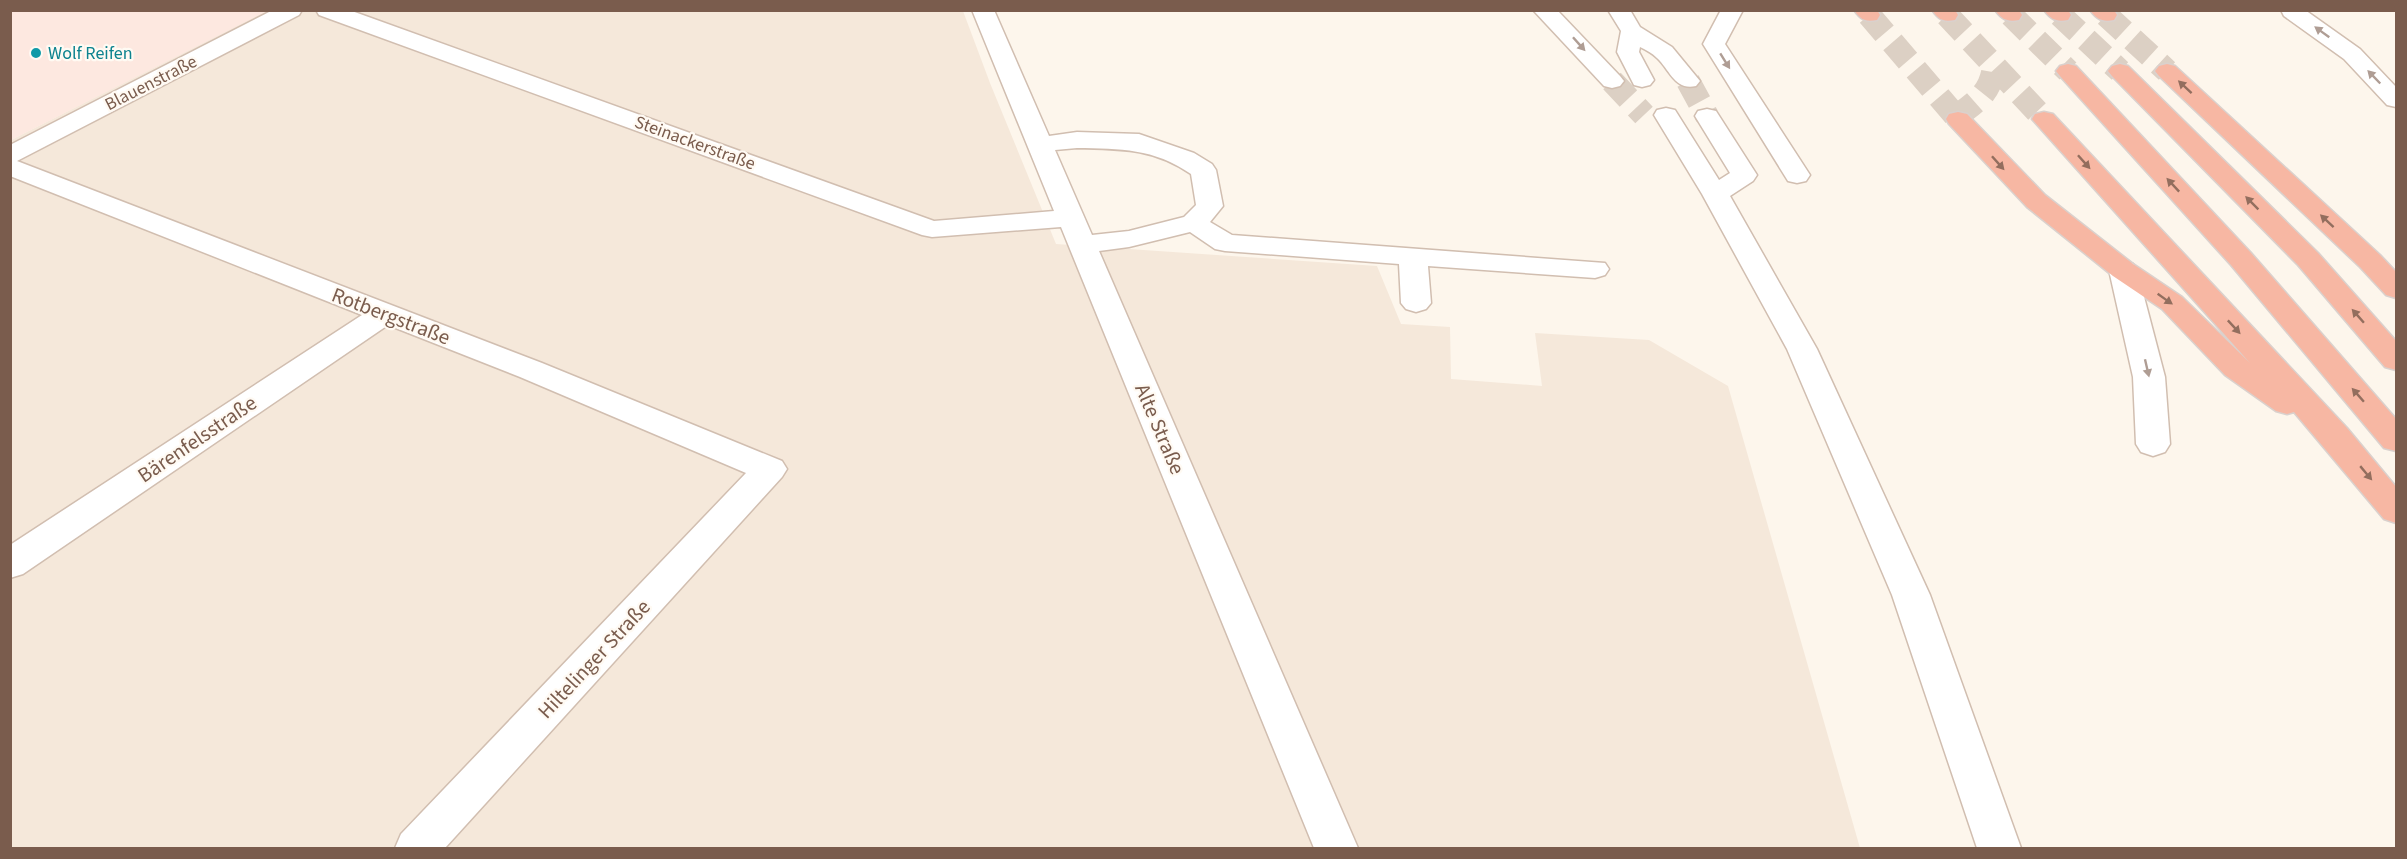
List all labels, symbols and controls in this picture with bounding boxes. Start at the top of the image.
one-way arrow [2314,27,2329,39]
one-way arrow [1572,36,1585,51]
place label: Wolf Reifen [48,41,133,66]
marker: Wolf Reifen [29,46,43,60]
street label: Blauenstraße [101,49,201,117]
one-way arrow [1719,53,1730,69]
one-way arrow [2367,70,2381,85]
one-way arrow [2177,80,2192,94]
street label: Steinackerstraße [631,110,759,176]
one-way arrow [2077,154,2090,169]
one-way arrow [1991,155,2005,170]
one-way arrow [2167,178,2180,193]
one-way arrow [2244,196,2259,210]
one-way arrow [2320,215,2335,228]
street label: Rotbergstraße [327,280,455,352]
one-way arrow [2156,293,2172,305]
one-way arrow [2352,309,2365,324]
one-way arrow [2227,320,2241,334]
one-way arrow [2142,359,2152,377]
street label: Alte Straße [1127,379,1193,479]
one-way arrow [2352,387,2365,403]
street label: Bärenfelsstraße [131,388,263,490]
one-way arrow [2359,465,2372,480]
street label: Hiltelinger Straße [531,593,657,725]

